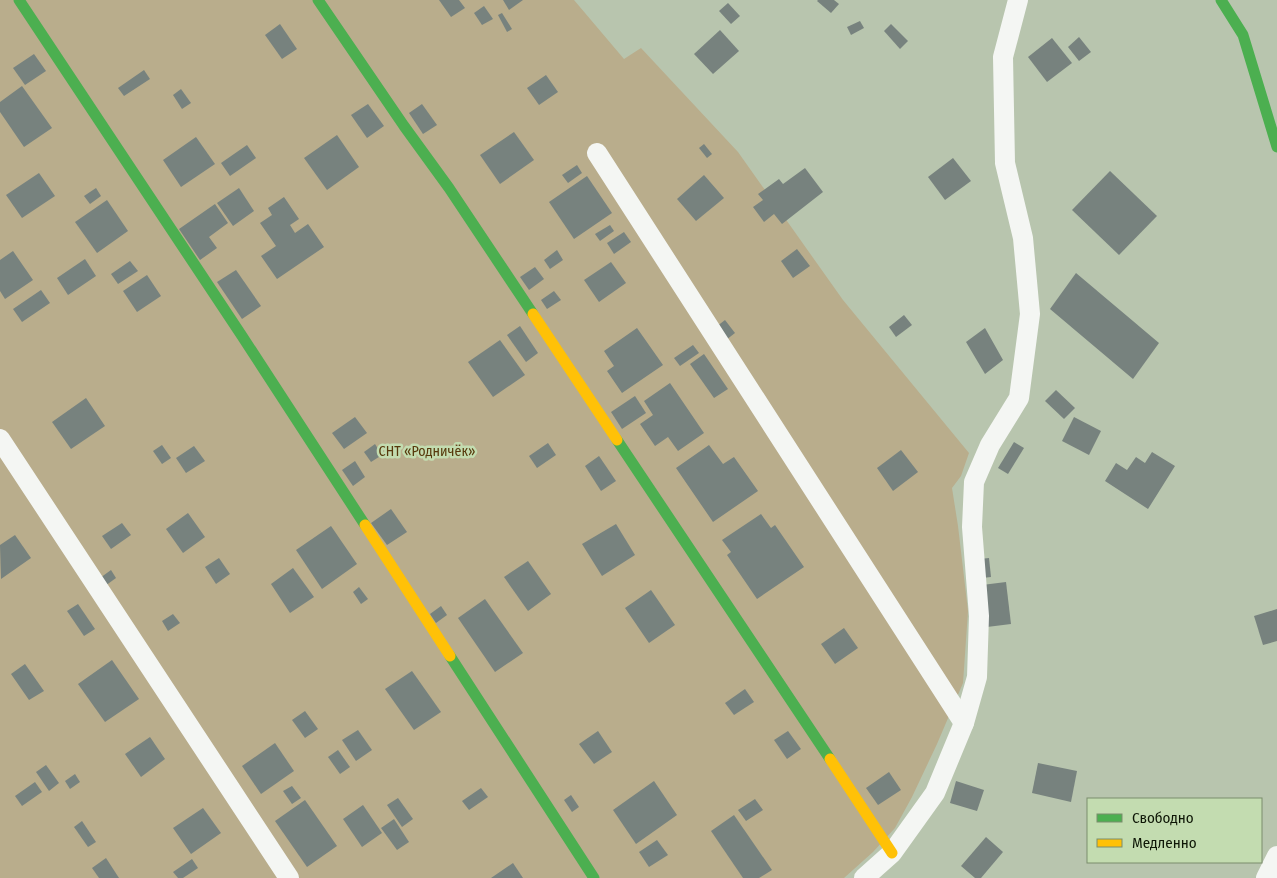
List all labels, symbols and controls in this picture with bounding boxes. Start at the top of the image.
park label: СНТ «Родничёк» [379,443,475,460]
legend [1087,798,1262,863]
text: Свободно [1132,809,1194,827]
text: Медленно [1132,834,1197,852]

